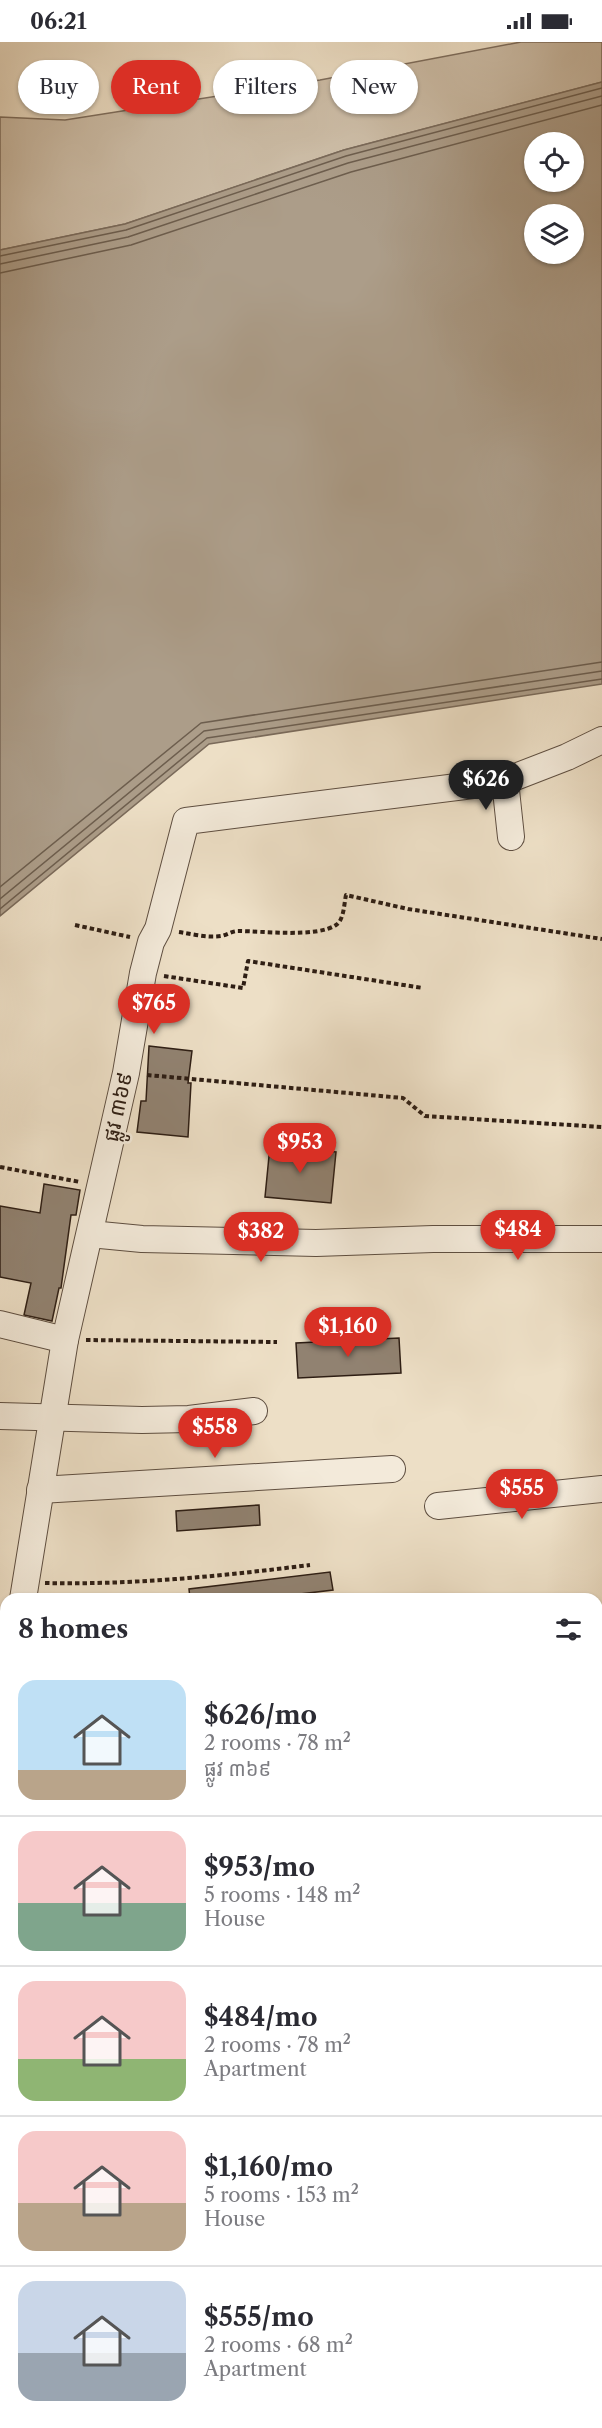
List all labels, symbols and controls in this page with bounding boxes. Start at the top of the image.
text: 06:21 [30,8,87,35]
chip: Buy [18,60,99,114]
chip: Rent [111,60,201,114]
chip: Filters [213,60,318,114]
chip: New [330,60,418,114]
map controls [524,132,584,264]
button: locate [524,132,584,192]
button: layers [524,204,584,264]
pin: $626 [450,760,522,811]
text: $626 [463,767,509,791]
pin: $765 [118,984,190,1035]
text: $765 [132,991,176,1015]
street label: ផ្លូវ ៣៦៩ [98,1070,144,1145]
pin: $953 [264,1123,336,1174]
text: $953 [277,1130,323,1154]
pin: $484 [482,1210,554,1261]
pin: $382 [225,1212,297,1263]
text: $484 [494,1217,542,1241]
text: $382 [238,1219,284,1243]
pin: $1,160 [299,1307,397,1358]
text: $1,160 [318,1314,378,1338]
pin: $558 [179,1408,251,1459]
text: $558 [192,1415,238,1439]
pin: $555 [486,1469,558,1520]
text: $555 [500,1476,544,1500]
text: 8 homes [18,1613,128,1645]
icon: filters [552,1613,585,1646]
text: $626/mo [204,1699,317,1731]
icon: home [66,1704,138,1776]
text: 2 rooms · 78 m² [204,1731,351,1755]
text: ផ្លូវ ៣៦៩ [204,1757,271,1781]
text: $953/mo [204,1851,315,1883]
icon: home [66,1855,138,1927]
text: 5 rooms · 148 m² [204,1883,360,1907]
text: House [204,1907,265,1931]
text: $484/mo [204,2001,318,2033]
icon: home [66,2005,138,2077]
text: 2 rooms · 78 m² [204,2033,351,2057]
text: Apartment [204,2057,307,2081]
text: $1,160/mo [204,2151,333,2183]
icon: home [66,2155,138,2227]
text: 5 rooms · 153 m² [204,2183,359,2207]
text: House [204,2207,265,2231]
text: $555/mo [204,2301,314,2333]
icon: home [66,2305,138,2377]
text: 2 rooms · 68 m² [204,2333,353,2357]
text: Apartment [204,2357,307,2381]

